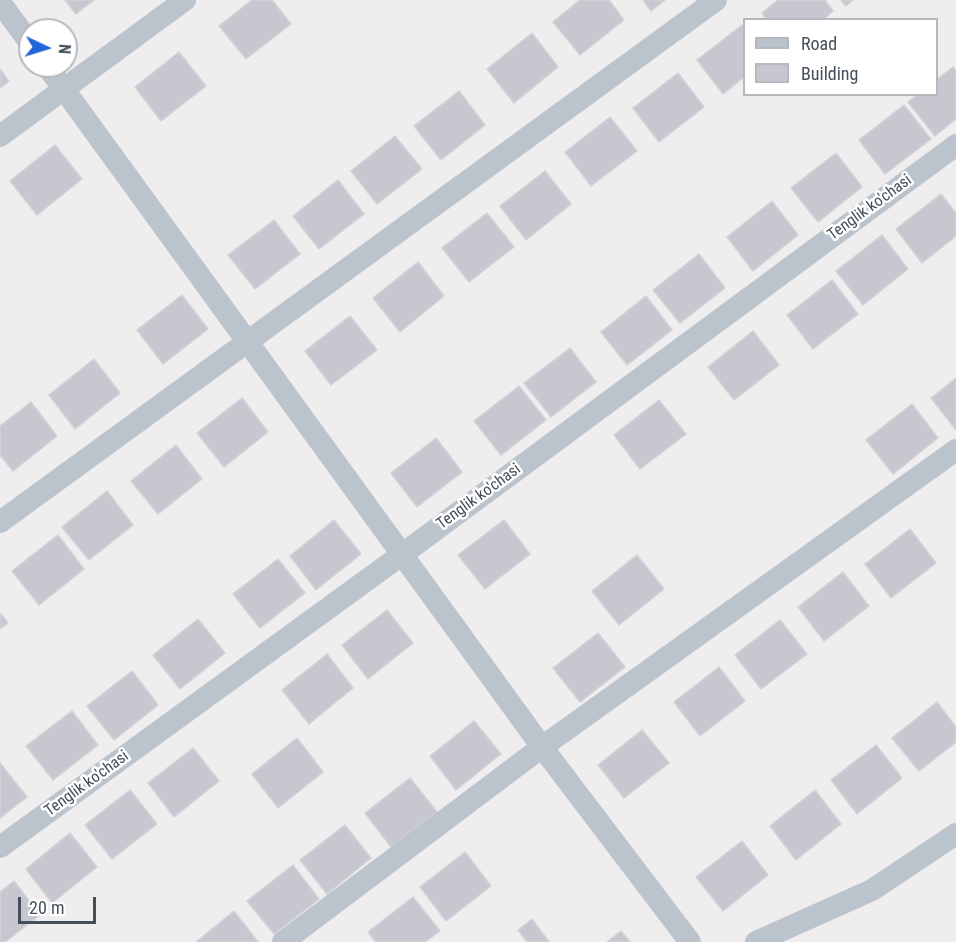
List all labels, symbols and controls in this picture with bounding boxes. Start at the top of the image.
north arrow [18,18,78,78]
legend [743,18,938,96]
text: Road [801,33,837,54]
text: N [55,44,74,55]
text: Building [801,63,858,84]
street label: Tenglik ko'chasi [824,171,916,245]
street label: Tenglik ko'chasi [433,460,525,534]
street label: Tenglik ko'chasi [41,747,133,821]
scale bar [21,885,99,923]
text: 20 m [29,897,64,918]

